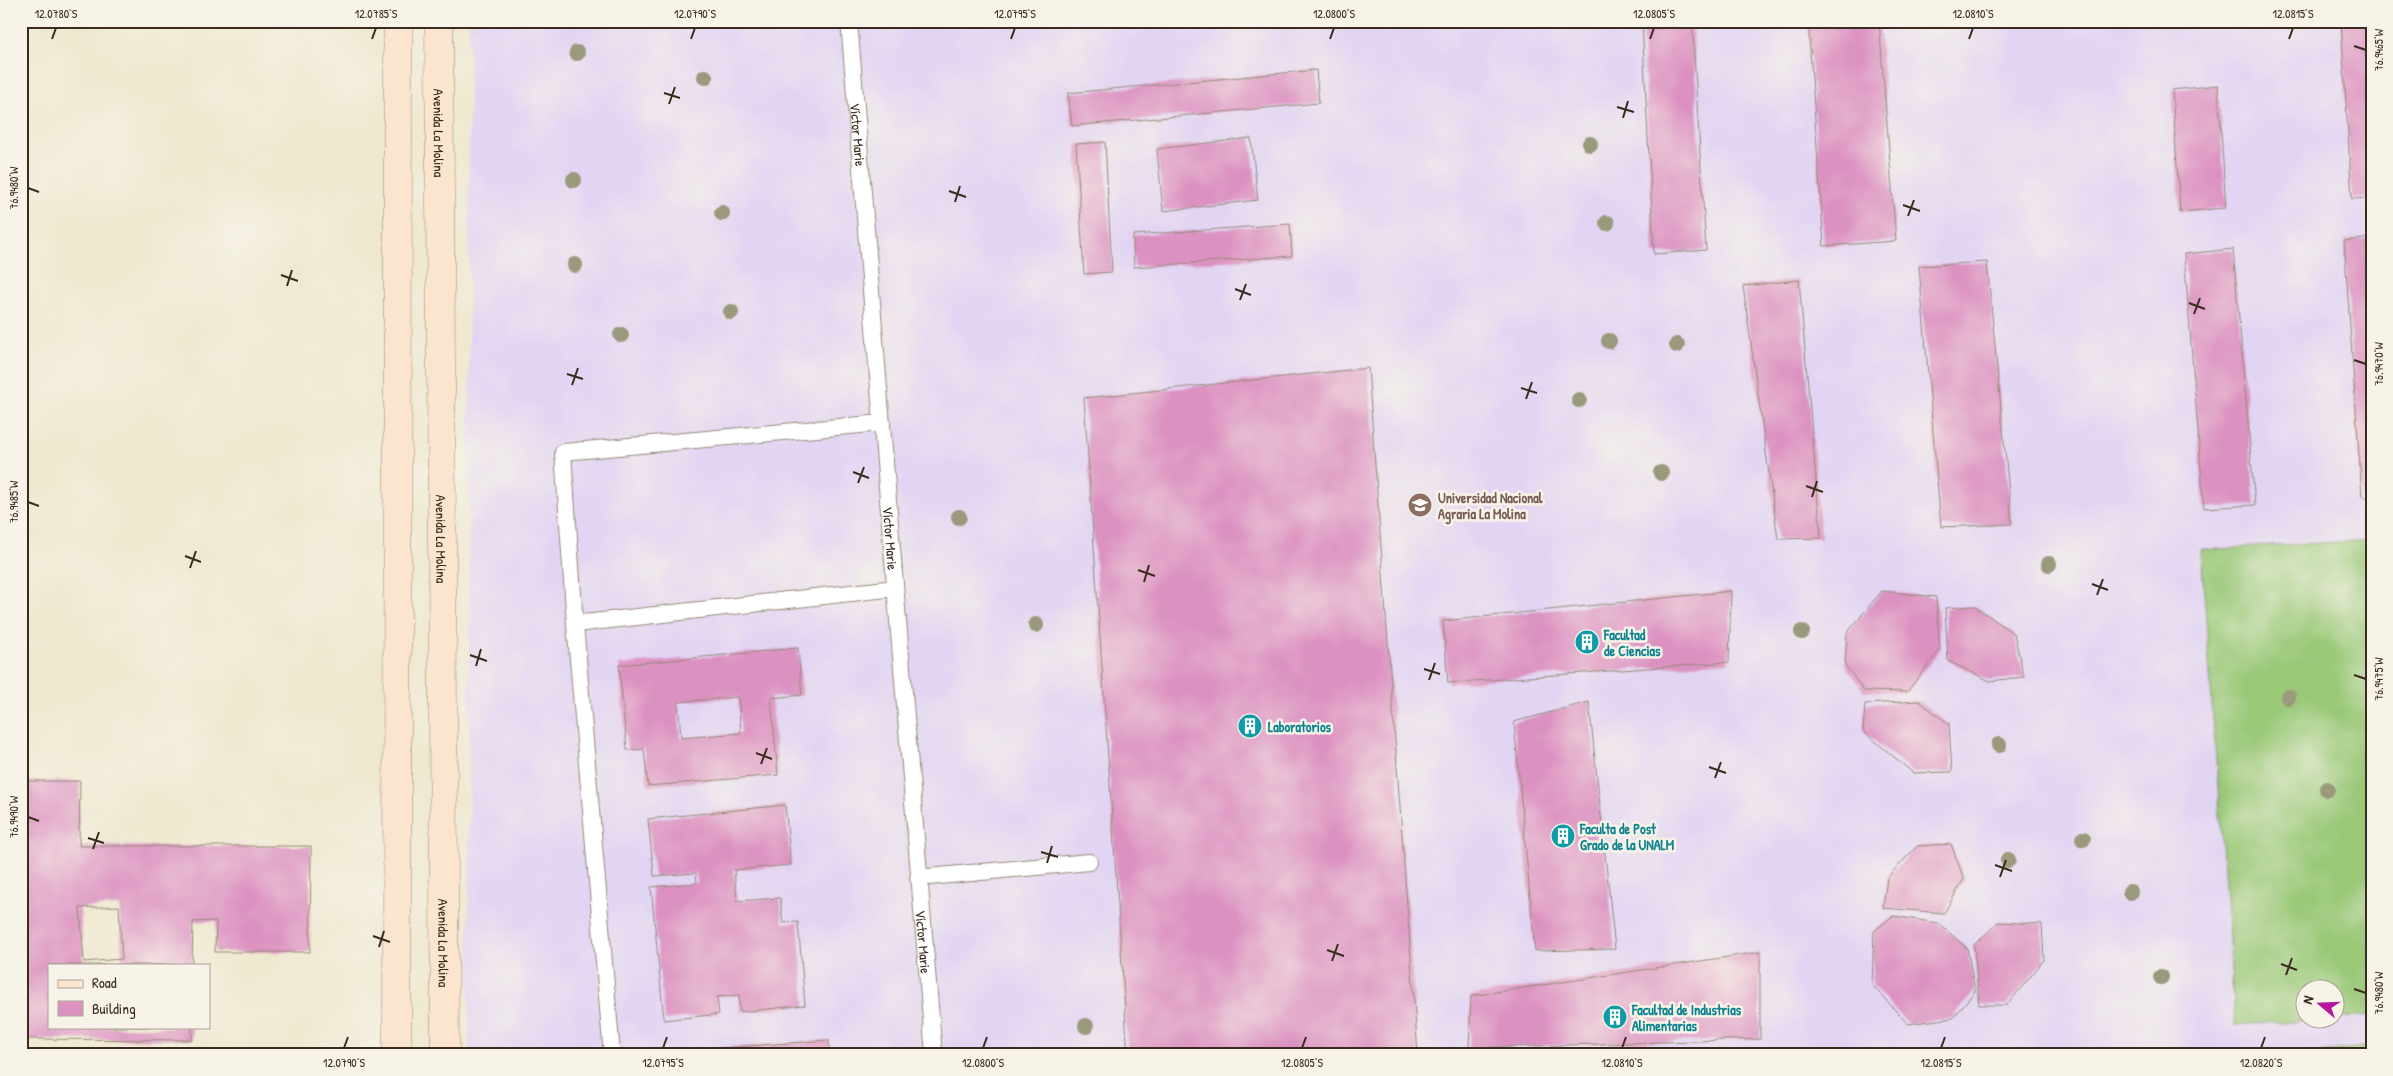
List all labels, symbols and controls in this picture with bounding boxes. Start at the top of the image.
text: 12.0780°S [35,5,78,22]
text: 12.0785°S [355,5,398,22]
text: 12.0790°S [674,5,716,22]
text: 12.0795°S [994,5,1036,22]
text: 12.0800°S [1313,5,1356,22]
text: 12.0805°S [1633,5,1675,22]
text: 12.0810°S [1952,5,1994,22]
text: 12.0815°S [2273,5,2314,22]
text: 76.9465°W [2370,28,2387,71]
street label: Avenida La Molina [430,89,449,178]
street label: Víctor Marie [847,102,871,167]
text: 76.9480°W [5,166,22,209]
text: 76.9470°W [2370,342,2387,386]
text: 76.9485°W [5,480,22,523]
place label: Universidad Nacional Agraria La Molina [1438,488,1543,525]
school or university icon: Universidad Nacional Agraria La Molina [1407,492,1433,518]
street label: Avenida La Molina [432,495,452,584]
street label: Víctor Marie [879,506,903,571]
place label: Facultad de Ciencias [1603,625,1661,660]
building icon: Facultad de Ciencias [1574,629,1600,655]
text: 76.9475°W [2370,657,2387,701]
building icon: Laboratorios [1237,713,1263,739]
place label: Laboratorios [1268,717,1332,736]
text: 76.9490°W [5,795,22,838]
place label: Faculta de Post Grado de la UNALM [1579,819,1674,854]
building icon: Faculta de Post Grado de la UNALM [1550,823,1576,849]
street label: Avenida La Molina [435,899,454,988]
street label: Víctor Marie [912,909,936,975]
legend [48,964,210,1028]
text: 76.9480°W [2370,971,2387,1014]
text: Road [92,972,117,993]
north arrow [2296,978,2346,1028]
text: N [2297,992,2318,1006]
text: Building [92,998,136,1019]
place label: Facultad de Industrias Alimentarias [1631,1000,1742,1035]
building icon: Facultad de Industrias Alimentarias [1602,1004,1628,1030]
text: 12.0790°S [323,1054,365,1071]
text: 12.0795°S [642,1054,684,1071]
text: 12.0800°S [962,1054,1005,1071]
text: 12.0805°S [1281,1054,1323,1071]
text: 12.0810°S [1601,1054,1643,1071]
text: 12.0815°S [1921,1054,1962,1071]
text: 12.0820°S [2240,1054,2283,1071]

